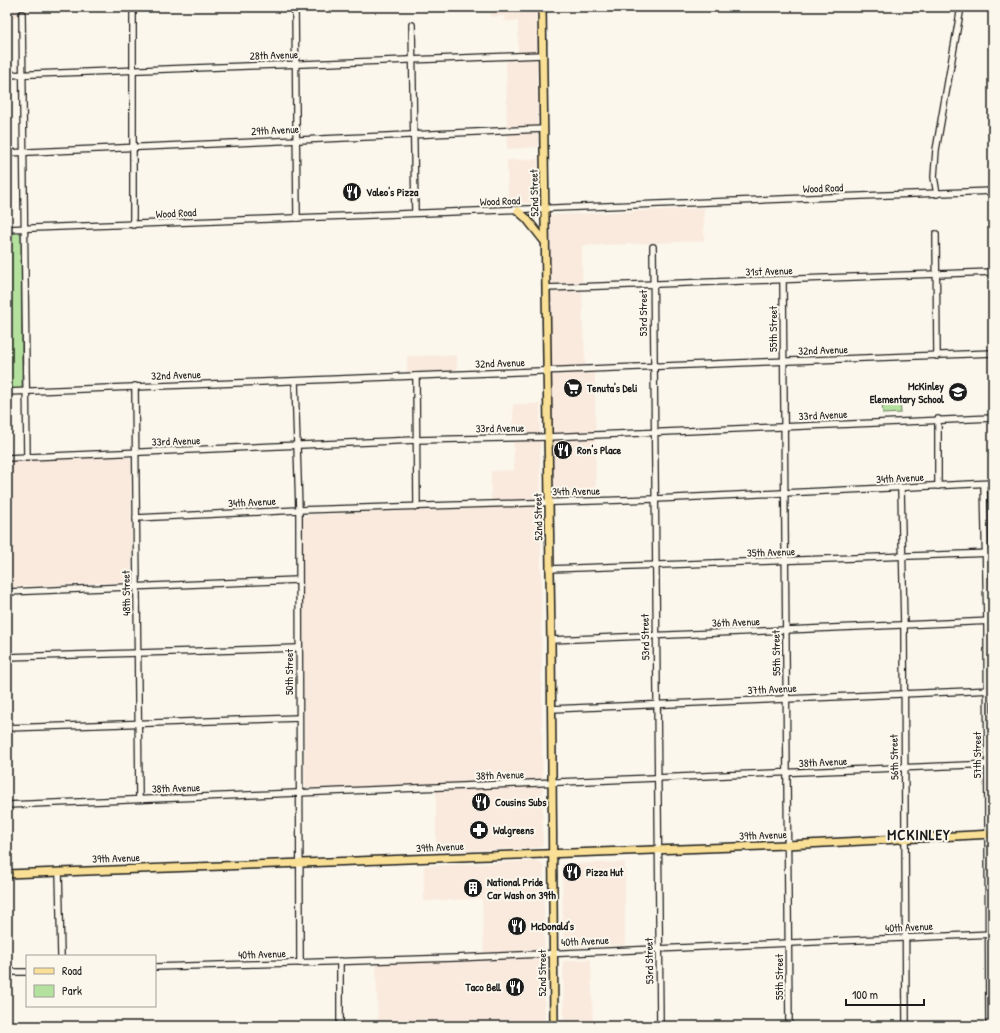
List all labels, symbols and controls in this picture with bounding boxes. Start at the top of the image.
street label: 28th Avenue [249,47,299,63]
street label: 29th Avenue [251,122,300,138]
street label: 52nd Street [527,169,541,217]
street label: Wood Road [803,180,844,196]
restaurant icon: Valeo's Pizza [341,181,363,203]
place label: Valeo's Pizza [366,185,419,199]
street label: Wood Road [480,193,521,209]
street label: Wood Road [155,205,197,221]
street label: 31st Avenue [745,263,794,279]
street label: 53rd Street [636,290,650,336]
street label: 55th Street [766,306,780,352]
street label: 32nd Avenue [798,342,849,358]
street label: 32nd Avenue [475,355,526,371]
street label: 32nd Avenue [151,367,202,383]
supermarket icon: Tenuta's Deli [562,377,584,399]
place label: McKinley Elementary School [870,379,945,407]
place label: Tenuta's Deli [586,381,638,395]
school or university icon: McKinley Elementary School [947,381,969,403]
street label: 33rd Avenue [798,407,848,423]
street label: 33rd Avenue [475,421,525,435]
street label: 33rd Avenue [151,433,201,449]
restaurant icon: Ron's Place [552,439,574,461]
place label: Ron's Place [577,443,622,457]
street label: 34th Avenue [876,470,925,486]
street label: 34th Avenue [552,484,601,498]
street label: 52nd Street [531,493,545,541]
street label: 34th Avenue [228,494,277,510]
street label: 35th Avenue [747,544,796,560]
street label: 48th Street [119,570,133,616]
street label: 53rd Street [638,614,652,660]
street label: 36th Avenue [712,614,761,630]
street label: 55th Street [769,630,783,676]
street label: 50th Street [282,649,296,695]
street label: 37th Avenue [747,681,798,697]
street label: 57th Street [970,731,984,778]
street label: 56th Street [887,734,901,780]
street label: 38th Avenue [798,754,848,770]
street label: 38th Avenue [476,767,525,783]
street label: 38th Avenue [152,780,201,796]
restaurant icon: Cousins Subs [470,791,492,813]
place label: Cousins Subs [495,795,547,809]
pharmacy icon: Walgreens [468,819,490,841]
place label: Walgreens [493,823,535,838]
district label: MCKINLEY [887,824,951,845]
street label: 39th Avenue [739,827,788,843]
street label: 39th Avenue [416,839,465,855]
street label: 39th Avenue [92,850,141,866]
restaurant icon: Pizza Hut [561,861,583,883]
place label: Pizza Hut [586,865,625,879]
place label: National Pride Car Wash on 39th [487,875,556,902]
building icon: National Pride Car Wash on 39th [462,877,484,899]
restaurant icon: McDonald's [506,915,528,937]
place label: McDonald's [531,919,575,933]
street label: 40th Avenue [885,919,934,935]
street label: 40th Avenue [561,933,610,949]
street label: 53rd Street [642,938,656,984]
street label: 40th Avenue [238,946,287,962]
street label: 52nd Street [535,949,549,997]
street label: 55th Street [772,954,786,1000]
legend [26,955,156,1007]
text: Road [62,962,82,979]
restaurant icon: Taco Bell [504,976,526,998]
place label: Taco Bell [465,980,502,994]
scale bar [846,981,924,1007]
text: Park [62,982,82,999]
text: 100 m [852,986,878,1003]

